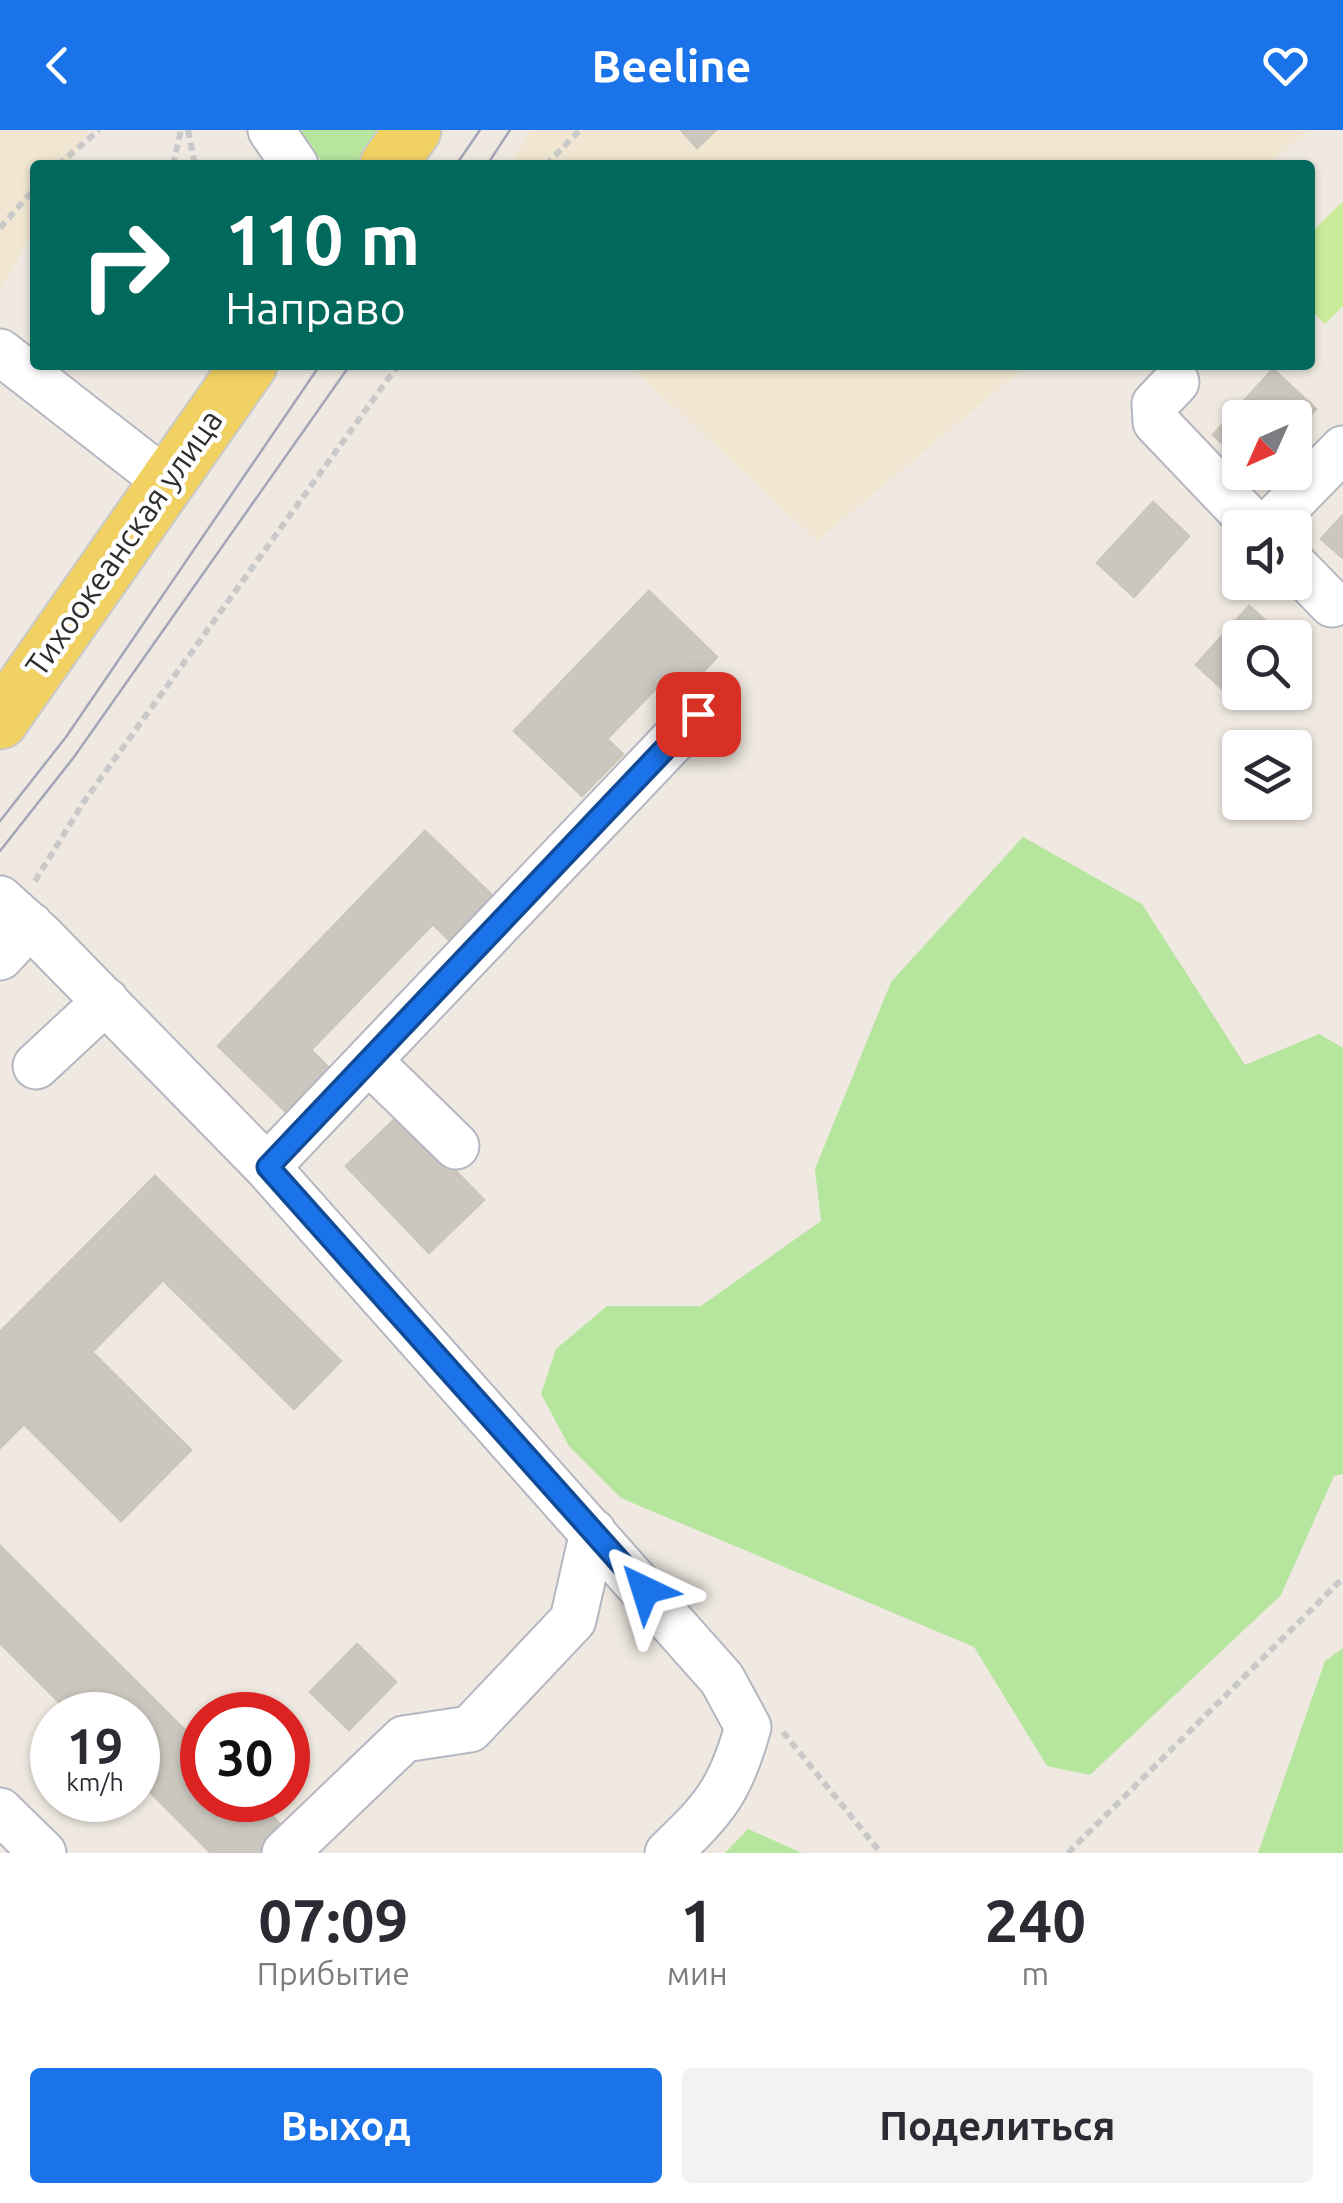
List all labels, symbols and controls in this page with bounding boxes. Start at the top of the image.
icon: back [30,38,85,93]
icon: heart [1258,38,1313,93]
text: Beeline [591,40,752,91]
icon: right [60,200,190,330]
text: 110 m [225,200,420,278]
text: Направо [225,282,406,333]
north arrow [1222,400,1312,490]
map controls [1222,400,1312,820]
street label: Тихоокеанская улица [18,402,229,683]
button: sound [1222,510,1312,600]
button: search [1222,620,1312,710]
pin [656,672,741,757]
icon: arrive [671,687,726,742]
button: layers [1222,730,1312,820]
position arrow [593,1538,697,1642]
speed limit sign: 30 [180,1692,310,1822]
text: 19 [67,1717,123,1773]
text: km/h [66,1768,124,1796]
text: 07:09 [258,1886,408,1953]
text: 1 [680,1886,714,1953]
text: 240 [985,1886,1086,1953]
text: Прибытие [257,1955,410,1991]
text: мин [667,1955,728,1991]
text: m [1022,1955,1049,1991]
button: Выход [30,2068,662,2183]
button: Поделиться [682,2068,1313,2183]

